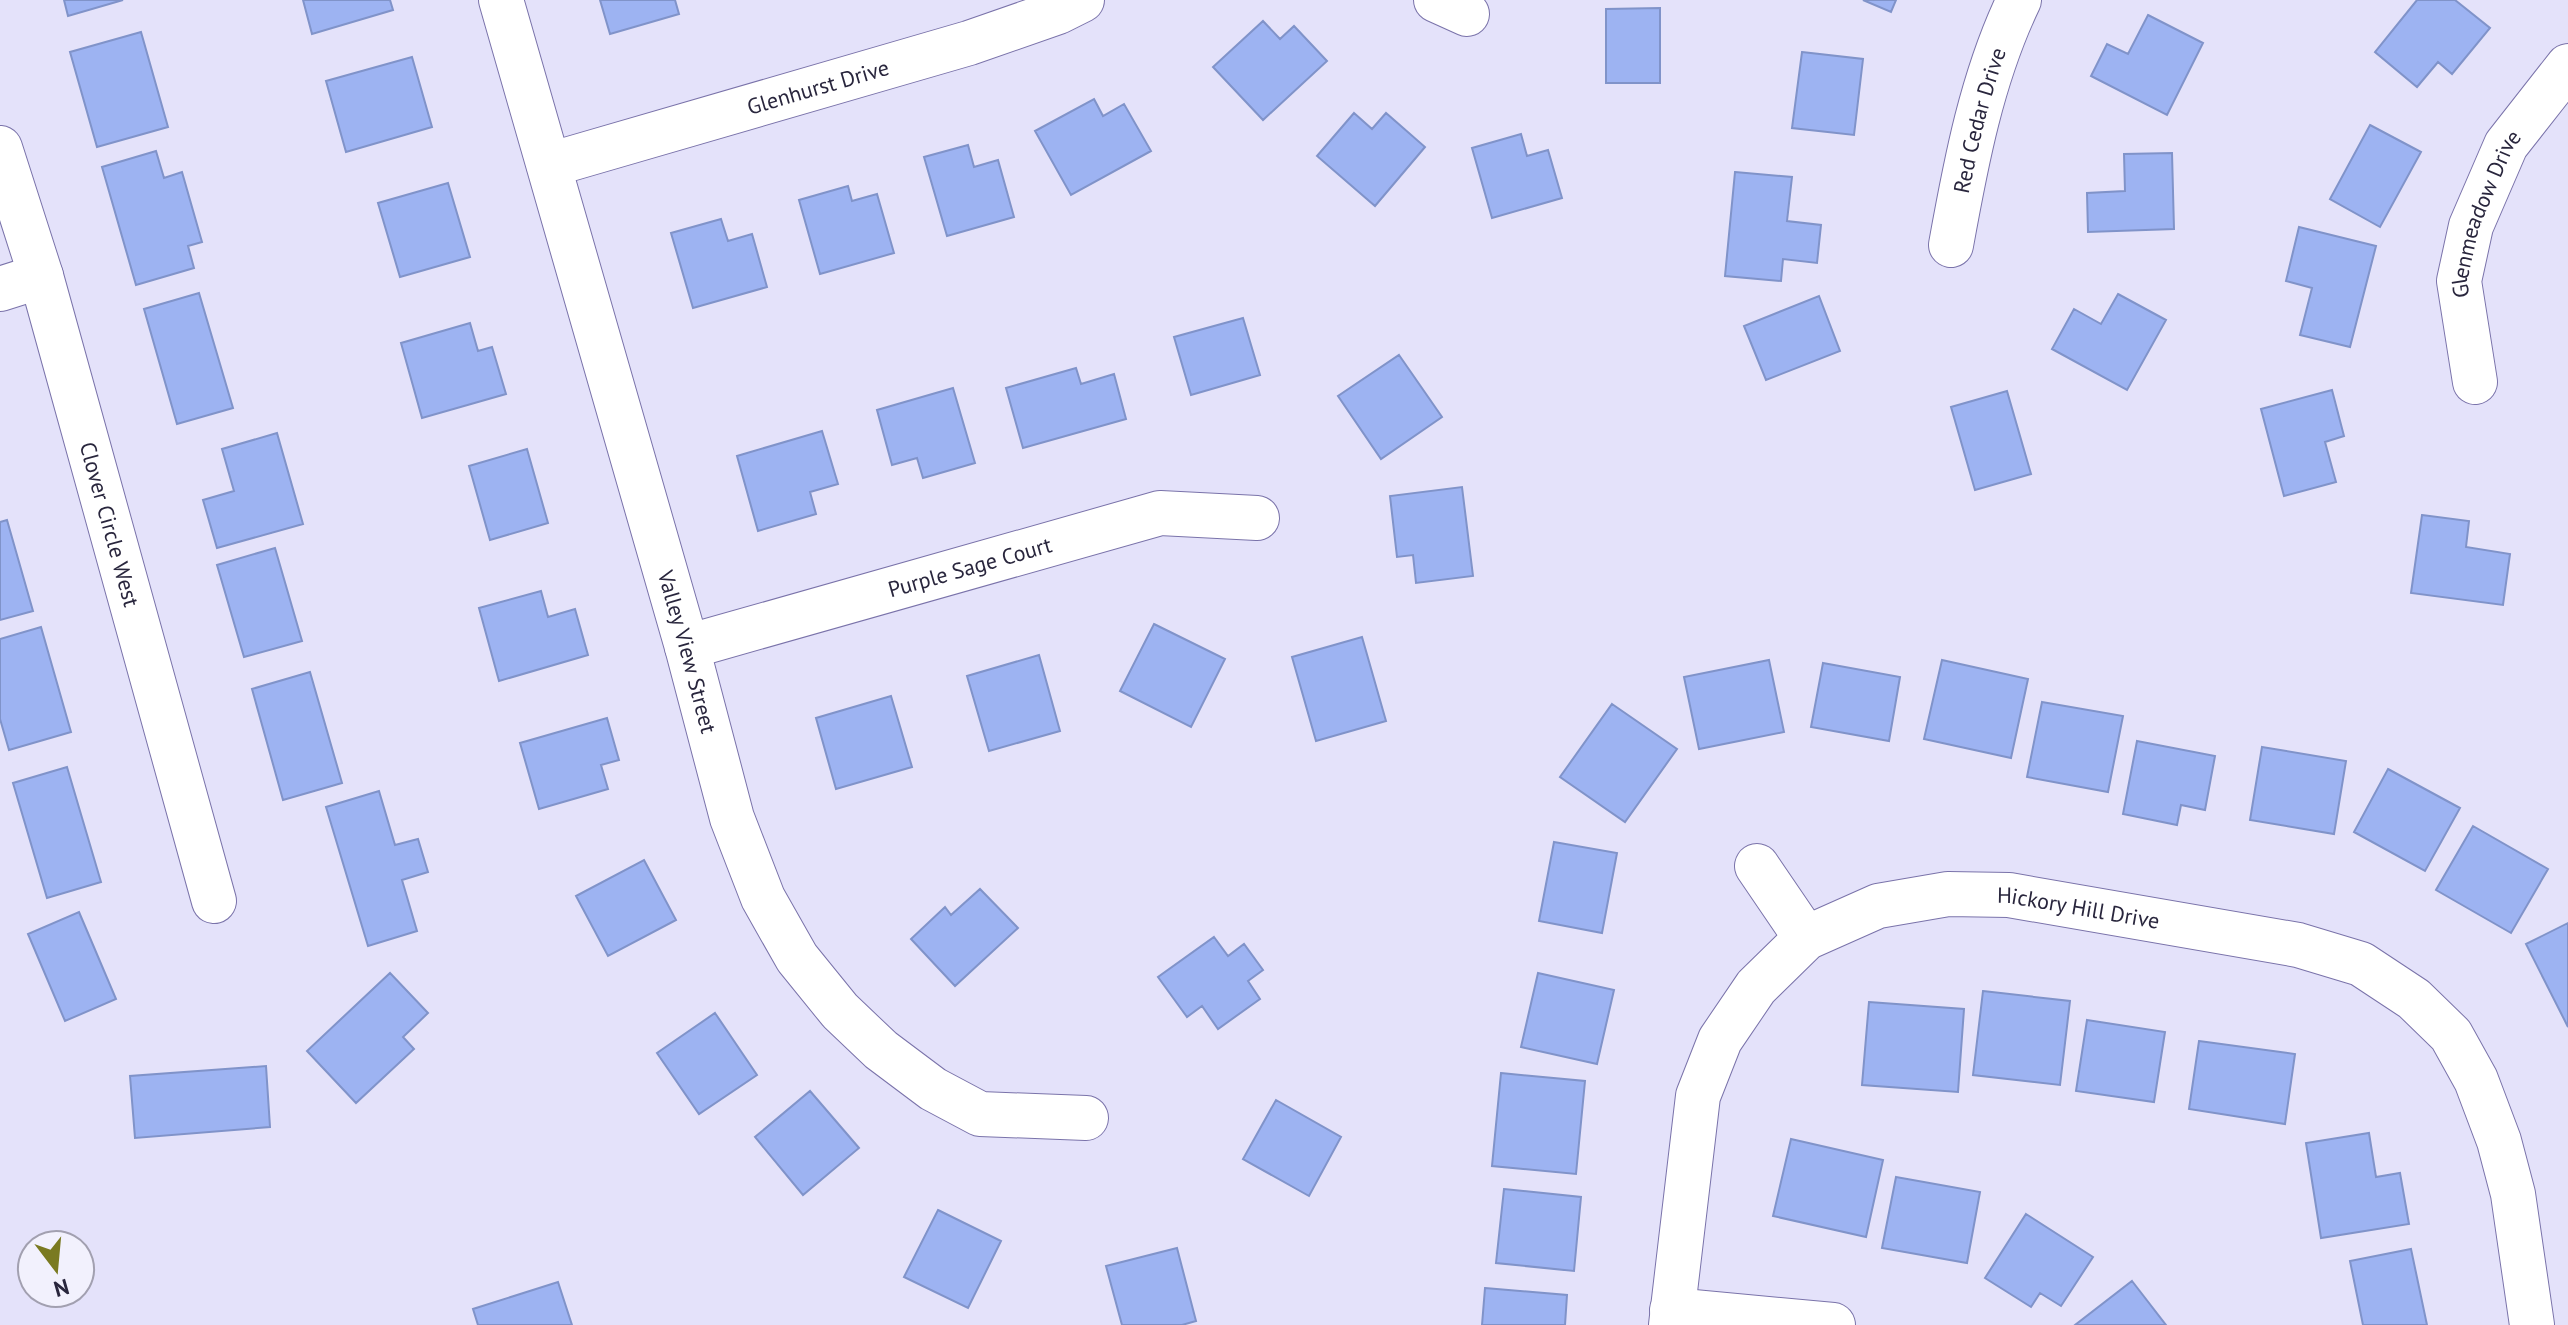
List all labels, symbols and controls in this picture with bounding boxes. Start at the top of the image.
street label: Red Cedar Drive [1947,44,2012,195]
street label: Glenhurst Drive [744,53,892,121]
street label: Glenmeadow Drive [2445,124,2527,300]
street label: Clover Circle West [74,439,146,610]
street label: Purple Sage Court [885,530,1055,603]
street label: Valley View Street [651,566,723,737]
street label: Hickory Hill Drive [1997,881,2162,935]
north arrow [16,1229,96,1309]
text: N [51,1273,72,1304]

